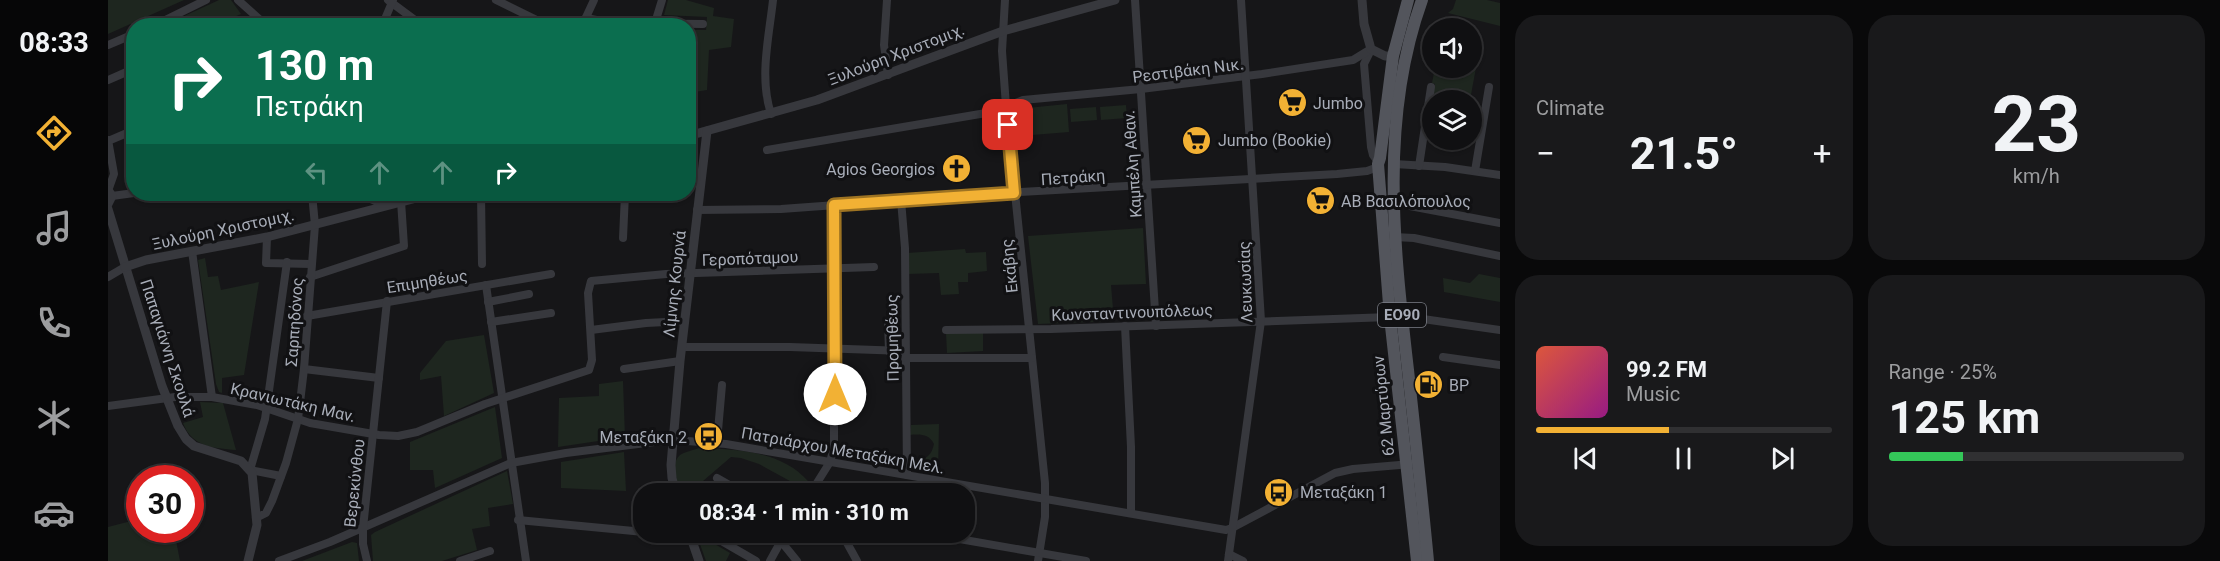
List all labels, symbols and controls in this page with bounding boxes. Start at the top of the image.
map controls [1422,18,1482,150]
button: sound [1422,18,1482,78]
street label: Ξυλούρη Χριστομιχ. [825,20,967,89]
text: 08:33 [19,27,89,59]
text: 130 m [255,41,374,90]
icon: right [156,42,234,120]
street label: Ρεστιβάκη Νικ. [1132,54,1245,87]
text: 23 [1991,79,2081,170]
supermarket icon: Jumbo [1276,87,1308,119]
button: layers [1422,90,1482,150]
text: Πετράκη [255,91,364,123]
place label: Jumbo [1313,94,1363,113]
text: Climate [1536,96,1604,120]
pin [982,99,1033,150]
icon: arrive [991,108,1024,141]
street label: Καμπέλη Αθαν. [1119,110,1146,218]
icon: directions [33,112,75,154]
supermarket icon: Jumbo (Bookie) [1181,124,1213,156]
text: 21.5° [1630,127,1738,180]
place label: Jumbo (Bookie) [1218,131,1332,150]
text: − [1536,134,1555,173]
text: + [1813,134,1832,173]
church icon: Agios Georgios [940,153,972,185]
icon: left [300,156,333,189]
icon: ahead [363,156,396,189]
icon: ahead [426,156,459,189]
icon: right [489,156,522,189]
place label: Agios Georgios [826,160,935,179]
text: km/h [2013,164,2060,188]
street label: Πετράκη [1040,166,1106,189]
supermarket icon: ΑΒ Βασιλόπουλος [1304,185,1336,217]
place label: ΑΒ Βασιλόπουλος [1341,192,1471,211]
street label: Ξυλούρη Χριστομιχ. [150,205,296,254]
icon: music [33,207,75,249]
street label: Λίμνης Κουρνά [659,230,690,339]
street label: Εκάβης [997,238,1022,294]
street label: Λευκωσίας [1235,241,1256,323]
street label: Γεροπόταμου [701,247,799,270]
street label: Επιμηθέως [385,266,469,297]
street label: Παπαγιάννη Σκουλά [136,277,199,419]
street label: Σαρπηδόνος [282,277,307,367]
street label: Προμηθέως [882,294,903,382]
street label: Κωνσταντινουπόλεως [1051,300,1213,325]
icon: phone [33,302,75,344]
road number: ΕΟ90 [1378,303,1426,327]
street label: 62 Μαρτύρων [1369,355,1398,457]
text: 99.2 FM [1626,357,1707,382]
text: Range · 25% [1889,360,1997,384]
position arrow [803,362,867,426]
fuel station icon: BP [1412,369,1444,401]
place label: BP [1449,376,1469,395]
street label: Κρανιωτάκη Μαν. [229,379,357,426]
text: Music [1626,382,1680,406]
text: 125 km [1889,391,2040,444]
icon: climate [33,397,75,439]
bus stop icon: Μεταξάκη 2 [692,421,724,453]
street label: Πατριάρχου Μεταξάκη Μελ. [740,423,946,478]
place label: Μεταξάκη 2 [600,428,687,447]
street label: Βερεκύνθου [340,438,369,528]
icon: previous [1569,442,1602,475]
icon: pause [1667,442,1700,475]
icon: next [1766,442,1799,475]
speed limit sign: 30 [126,465,204,543]
bus stop icon: Μεταξάκη 1 [1263,476,1295,508]
place label: Μεταξάκη 1 [1300,483,1387,502]
icon: car [33,492,75,534]
text: 08:34 · 1 min · 310 m [699,500,909,525]

